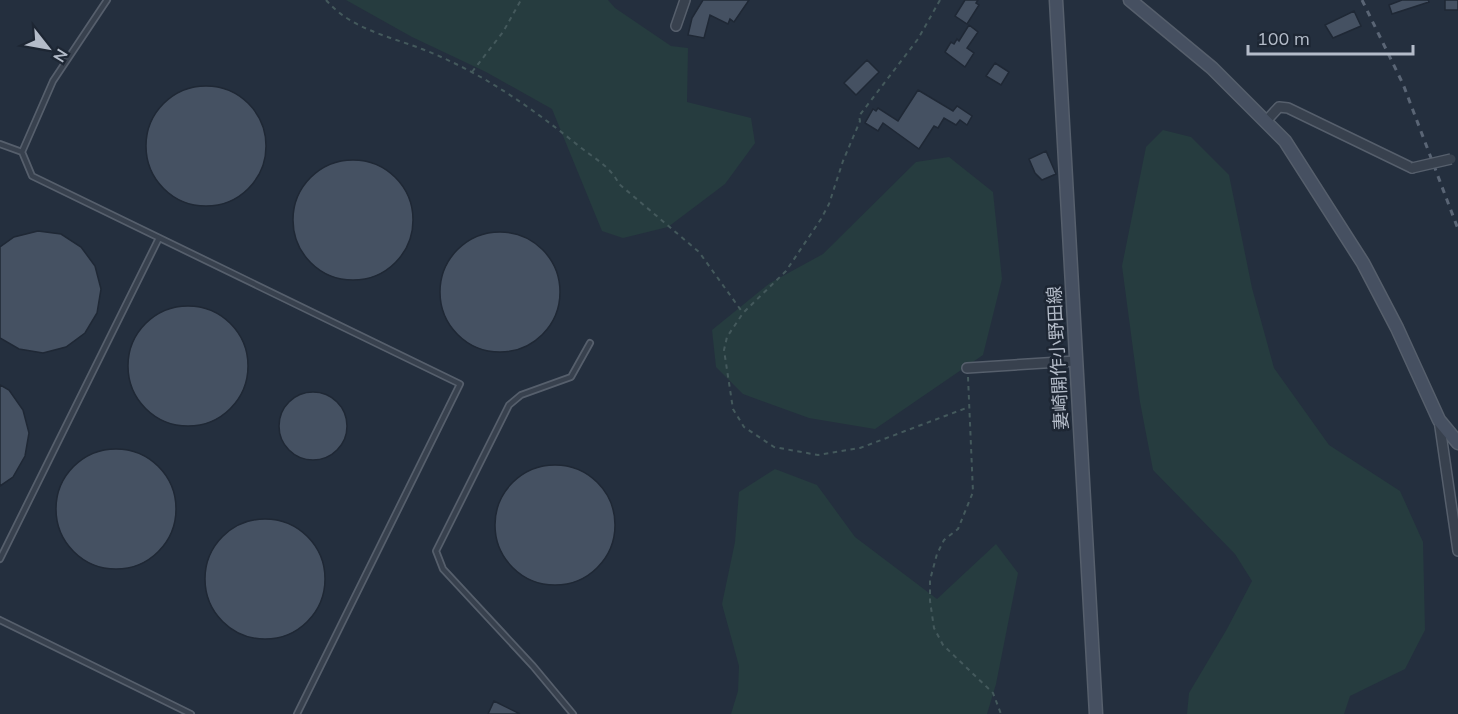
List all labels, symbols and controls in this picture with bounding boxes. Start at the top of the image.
north arrow [18,18,78,78]
scale bar [1248,18,1413,56]
text: 100 m [1257,27,1310,50]
text: N [49,45,73,66]
street label: 妻崎開作小野田線 [1042,286,1073,431]

